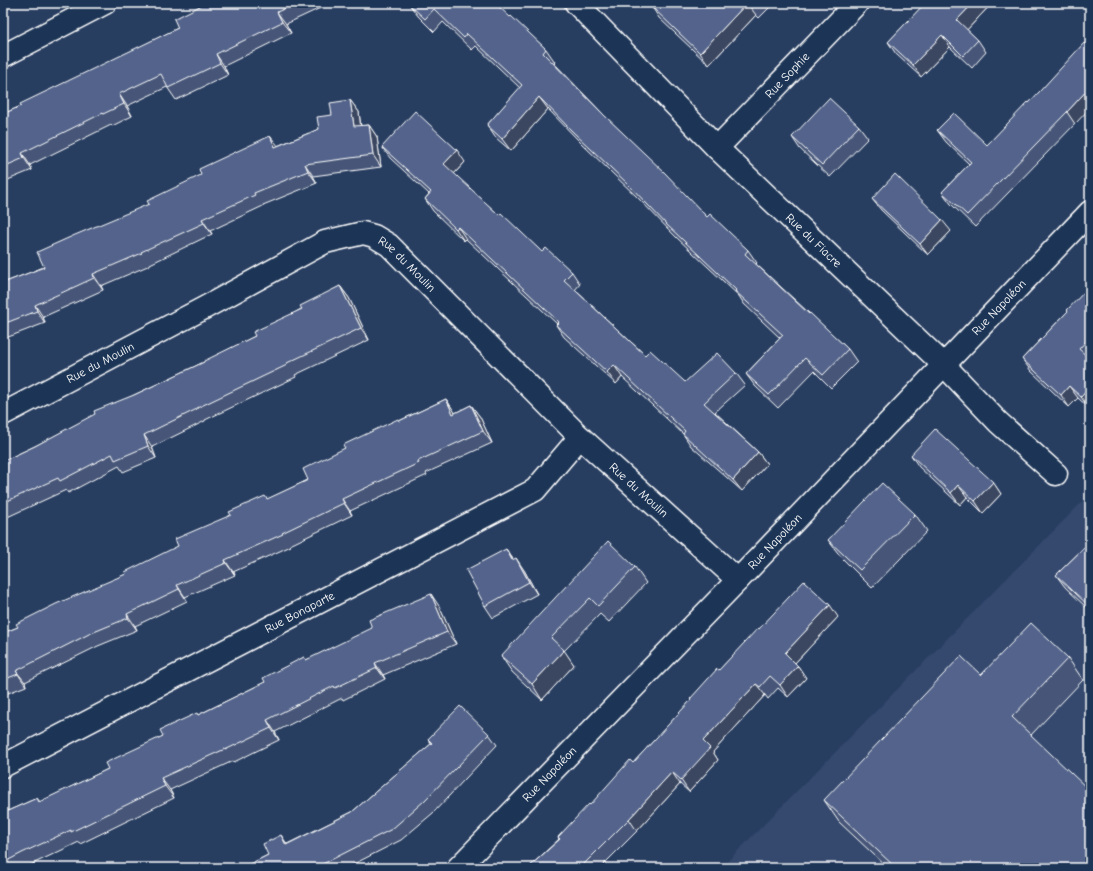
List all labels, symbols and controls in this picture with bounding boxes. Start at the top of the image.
street label: Rue Sophie [762,50,812,101]
street label: Rue du Fiacre [783,210,845,270]
street label: Rue du Moulin [376,233,439,295]
street label: Rue Napoléon [969,277,1029,338]
street label: Rue du Moulin [64,339,136,386]
street label: Rue du Moulin [606,460,671,520]
street label: Rue Napoléon [745,511,805,572]
street label: Rue Bonaparte [262,588,337,636]
street label: Rue Napoléon [519,743,579,805]

